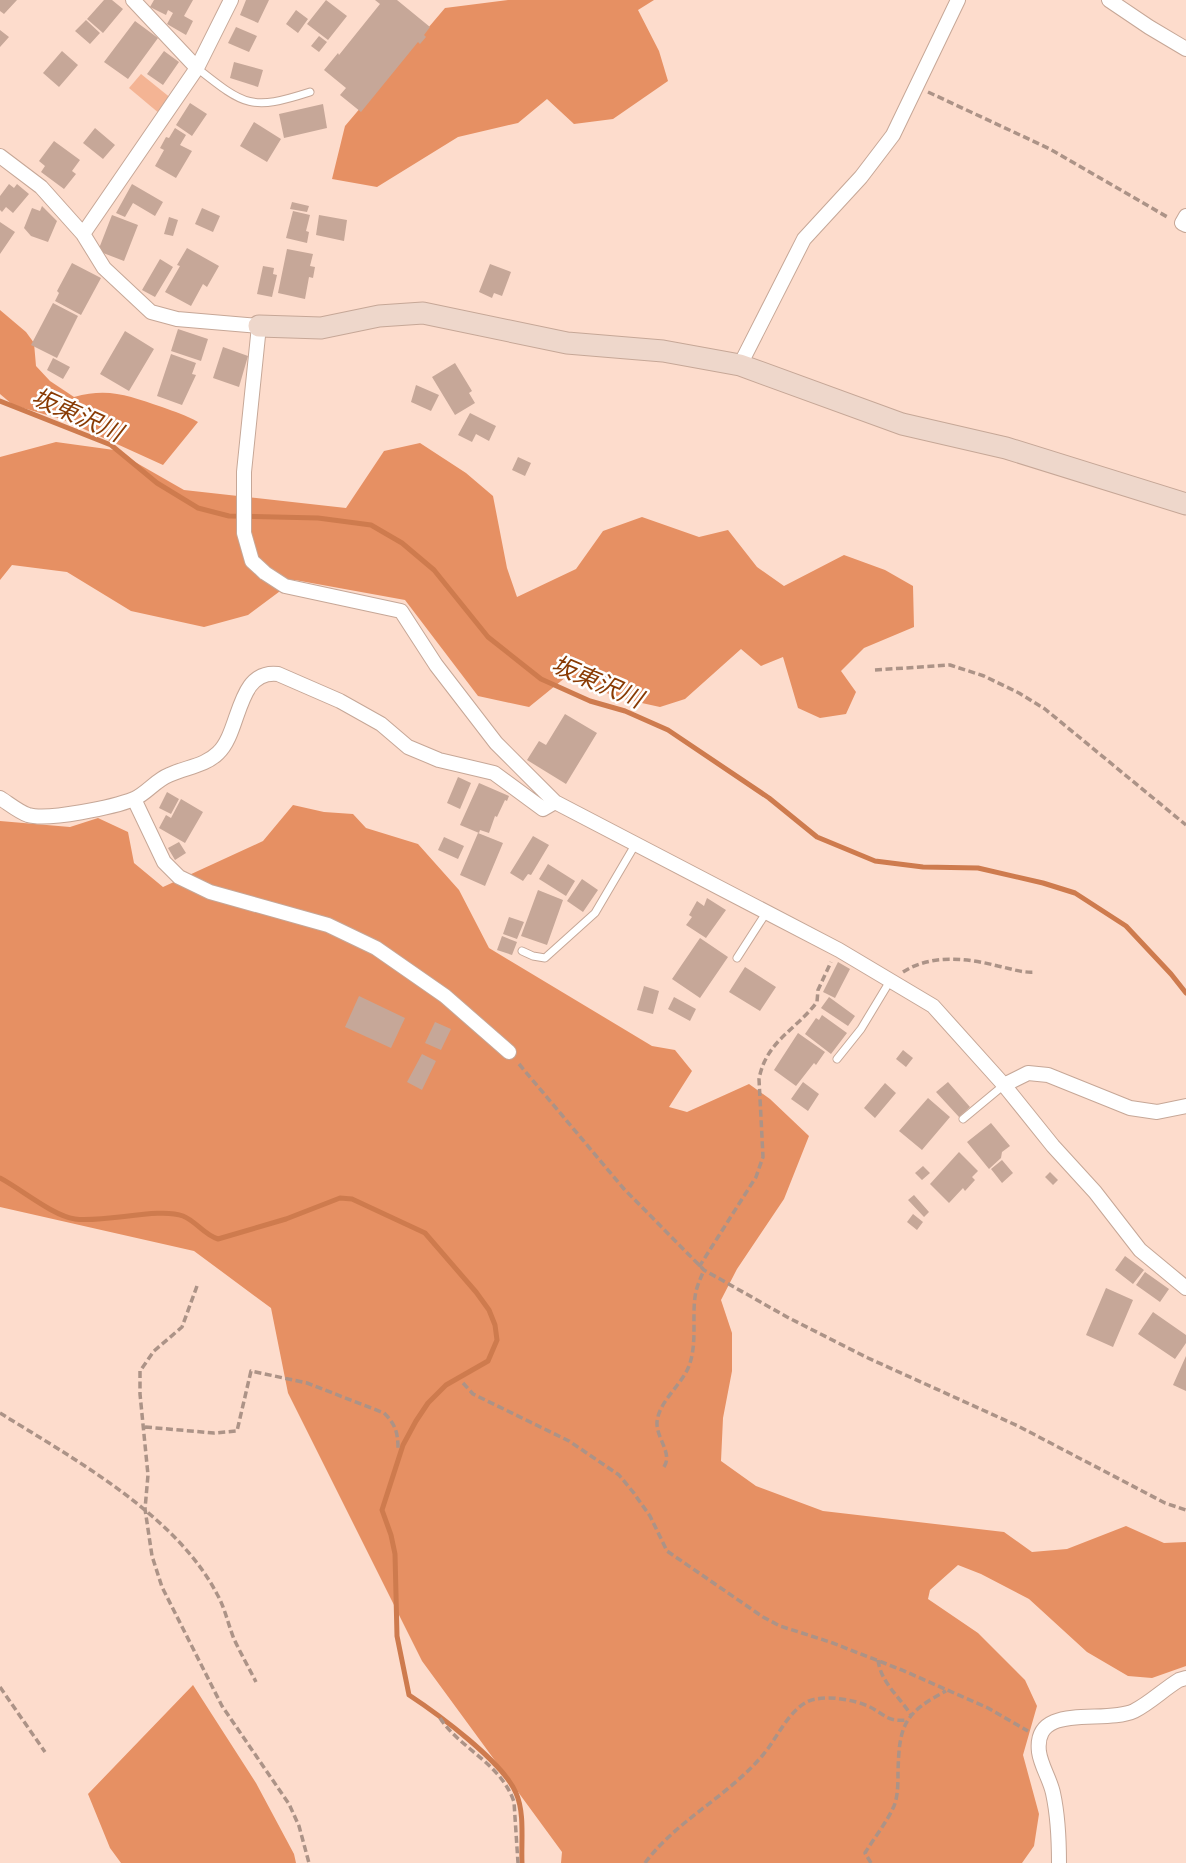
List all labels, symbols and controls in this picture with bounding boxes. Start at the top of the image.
water label: 坂東沢川 [28,383,129,448]
water label: 坂東沢川 [548,650,649,714]

